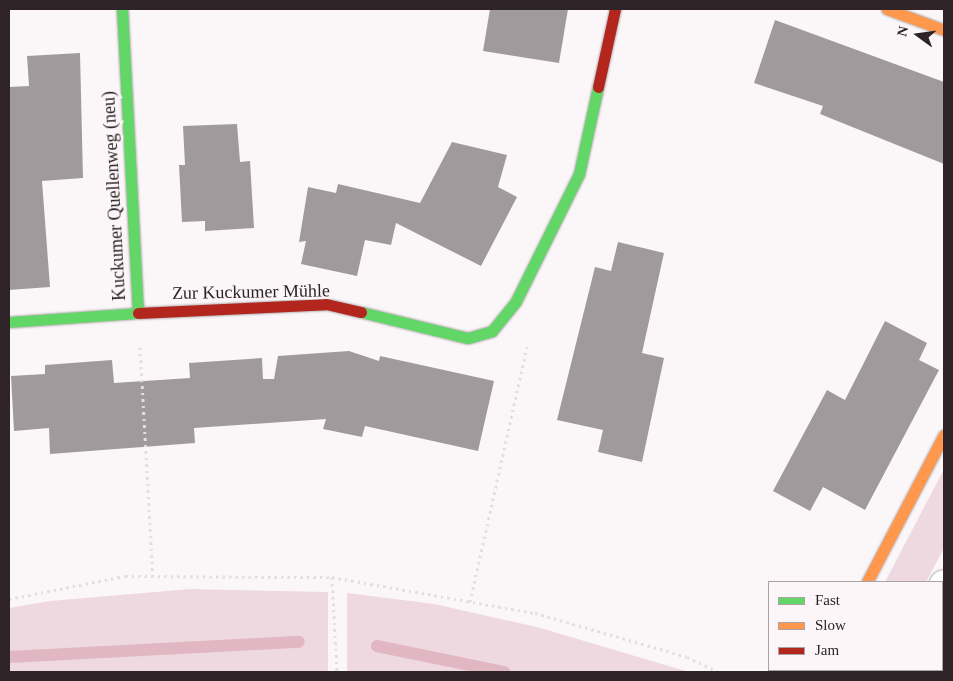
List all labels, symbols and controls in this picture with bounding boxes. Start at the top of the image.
north arrow [893,10,943,60]
text: N [894,25,911,38]
street label: Kuckumer Quellenweg (neu) [98,91,130,301]
street label: Zur Kuckumer Mühle [172,280,330,304]
legend [768,581,943,671]
text: Fast [815,592,840,608]
text: Slow [815,617,846,633]
text: Jam [815,642,839,658]

